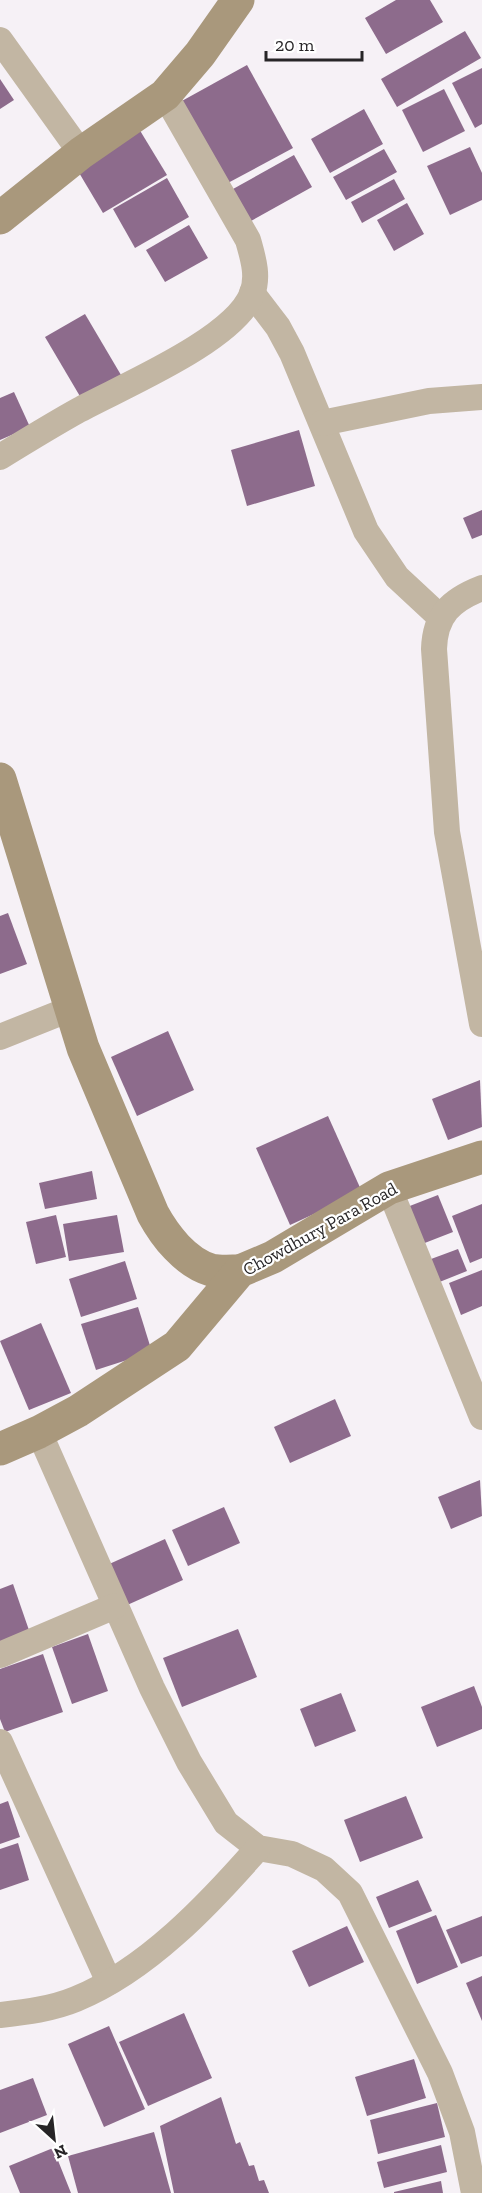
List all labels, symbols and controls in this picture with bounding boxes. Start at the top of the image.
scale bar [266,24,362,62]
text: 20 m [275,34,315,56]
street label: Chowdhury Para Road [239,1177,401,1281]
north arrow [24,2109,84,2169]
text: N [51,2141,70,2163]

